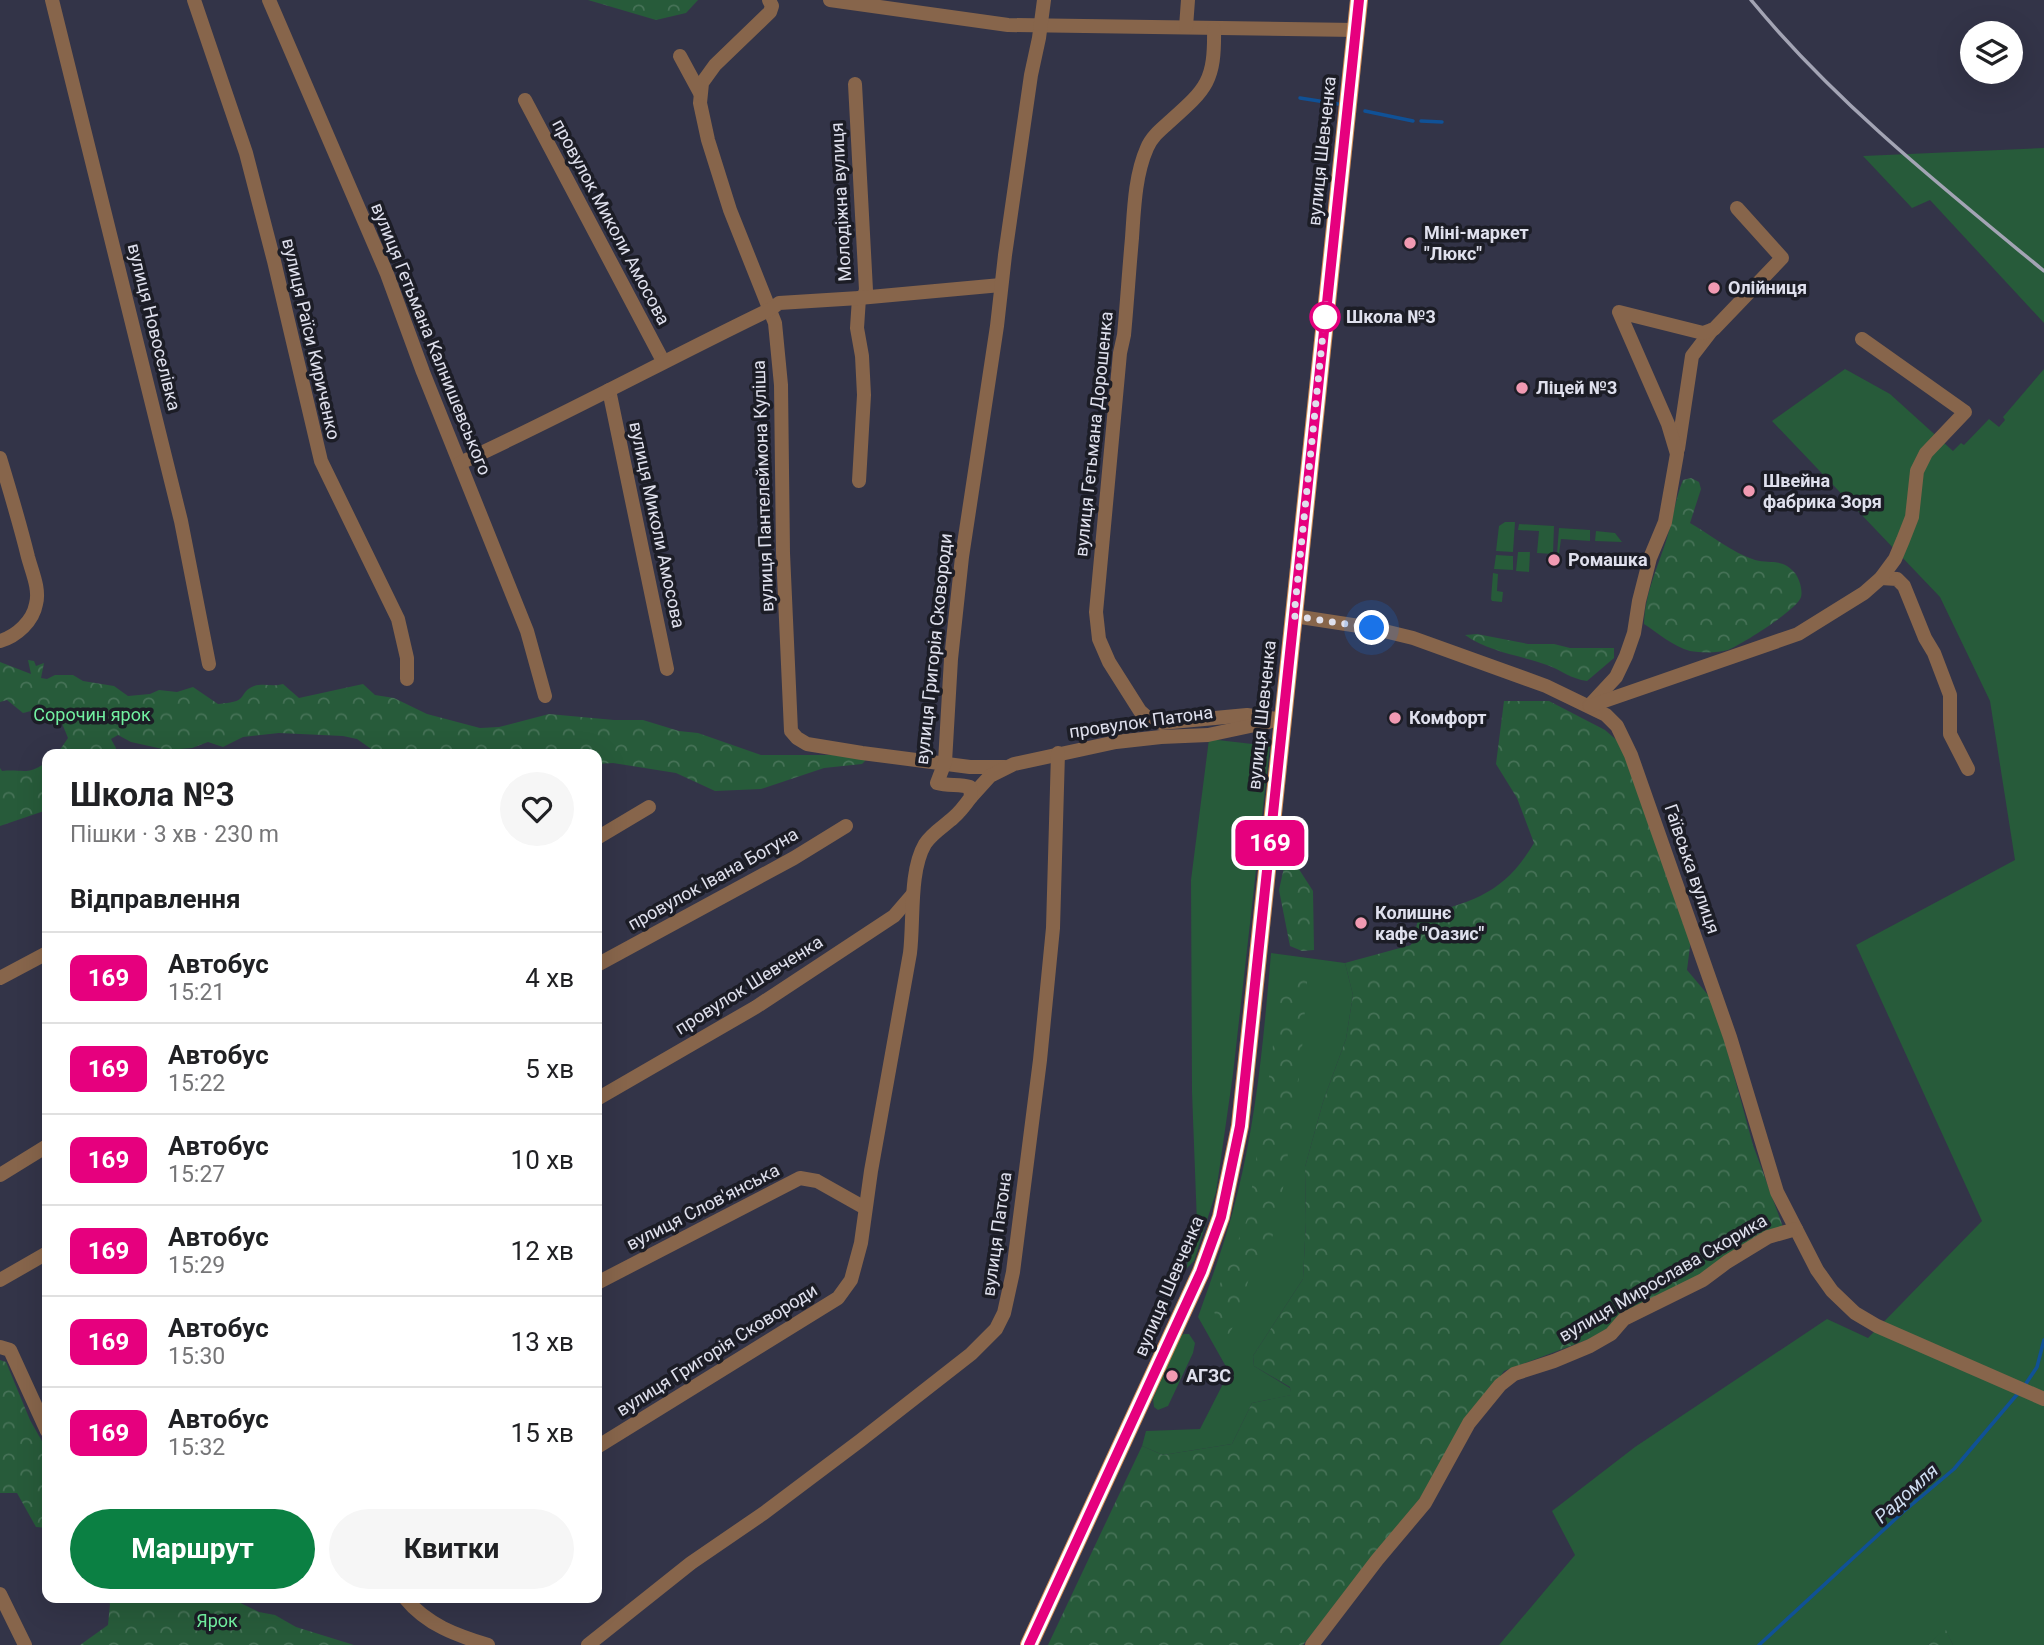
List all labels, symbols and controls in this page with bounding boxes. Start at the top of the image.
map controls [1960,21,2023,84]
button: layers [1960,21,2023,84]
street label: вулиця Шевченка [1303,75,1340,227]
street label: провулок Миколи Амосова [548,115,675,328]
street label: Молодіжна вулиця [826,122,855,282]
street label: вулиця Гетьмана Калнишевського [367,200,496,478]
place label: Міні-маркет "Люкс" [1424,222,1529,264]
marker: Міні-маркет "Люкс" [1402,235,1418,251]
street label: вулиця Раїси Кириченко [278,236,345,442]
street label: вулиця Новоселівка [124,241,185,413]
place label: Олійниця [1728,277,1807,298]
marker: Олійниця [1706,280,1722,296]
marker: Школа №3 [1310,302,1340,332]
place label: Школа №3 [1346,306,1436,327]
street label: вулиця Гетьмана Дорошенка [1070,310,1117,558]
street label: вулиця Пантелеймона Куліша [748,360,777,612]
place label: Ліцей №3 [1536,377,1617,398]
marker: Ліцей №3 [1514,380,1530,396]
street label: вулиця Миколи Амосова [625,420,690,630]
place label: Швейна фабрика Зоря [1763,470,1882,512]
marker: Швейна фабрика Зоря [1741,483,1757,499]
street label: вулиця Григорія Сковороди [911,532,956,766]
place label: Ромашка [1568,549,1648,570]
marker: Ромашка [1546,552,1562,568]
your location [1354,610,1389,645]
street label: вулиця Шевченка [1243,639,1280,791]
street label: провулок Патона [1068,701,1214,742]
park label: Сорочин ярок [33,704,151,725]
place label: Комфорт [1409,707,1486,728]
marker: Комфорт [1387,710,1403,726]
button: heart [500,772,574,846]
text: Школа №3 [70,775,235,814]
street label: Гаївська вулиця [1660,801,1724,936]
line badge: 169 [1230,820,1310,866]
text: Пішки · 3 хв · 230 m [70,821,279,848]
street label: провулок Івана Богуна [624,823,802,934]
text: 169 [1249,829,1291,857]
text: Відправлення [70,884,240,914]
place label: Колишнє кафе "Оазис" [1375,902,1485,944]
marker: Колишнє кафе "Оазис" [1353,915,1369,931]
street label: провулок Шевченка [671,931,826,1039]
text: Автобус [168,949,269,979]
text: 4 хв [525,963,574,993]
text: 169 [88,964,129,992]
text: 15:21 [168,979,225,1006]
text: Автобус [168,1040,269,1070]
text: 5 хв [525,1054,574,1084]
text: 169 [88,1055,129,1083]
text: 15:22 [168,1070,225,1097]
text: Автобус [168,1131,269,1161]
text: 10 хв [511,1145,574,1175]
text: 169 [88,1146,129,1174]
street label: вулиця Слов'янська [623,1159,783,1254]
text: 15:27 [168,1161,225,1188]
street label: вулиця Патона [977,1170,1016,1298]
street label: вулиця Мирослава Скорика [1555,1209,1770,1346]
street label: вулиця Шевченка [1130,1213,1208,1359]
text: Автобус [168,1222,269,1252]
text: 12 хв [511,1236,574,1266]
text: 169 [88,1237,129,1265]
text: 15:29 [168,1252,225,1279]
street label: вулиця Григорія Сковороди [613,1279,821,1420]
text: Автобус [168,1313,269,1343]
text: 13 хв [511,1327,574,1357]
text: 169 [88,1328,129,1356]
text: 15:30 [168,1343,225,1370]
place label: АГЗС [1186,1365,1231,1386]
marker: АГЗС [1164,1368,1180,1384]
text: Автобус [168,1404,269,1434]
text: 15 хв [511,1418,574,1448]
text: 169 [88,1419,129,1447]
text: 15:32 [168,1434,225,1461]
water label: Радомля [1870,1459,1943,1528]
button: Маршрут [70,1509,315,1589]
button: Квитки [329,1509,574,1589]
park label: Ярок [196,1610,238,1631]

